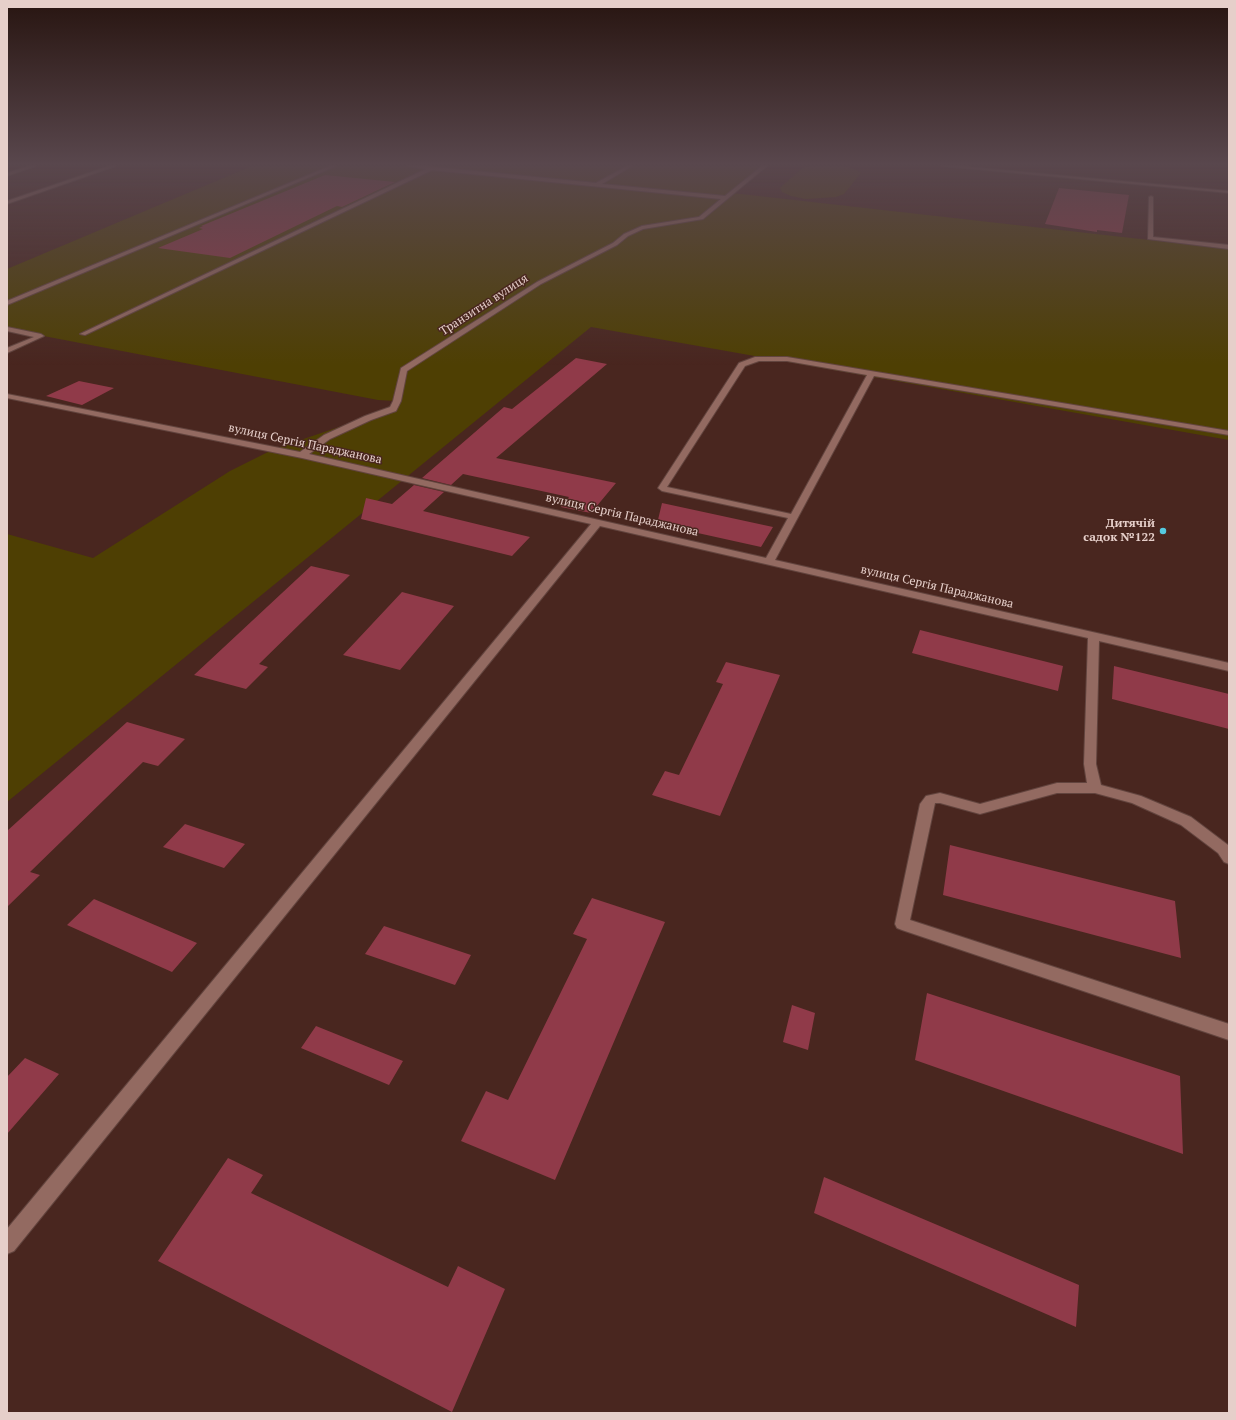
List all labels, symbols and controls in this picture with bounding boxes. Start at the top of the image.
street label: Транзитна вулиця [437,271,531,339]
street label: вулиця Сергія Параджанова [227,421,383,467]
street label: вулиця Сергія Параджанова [544,490,700,540]
place label: Дитячій садок №122 [1083,517,1155,545]
marker: Дитячій садок №122 [1158,526,1168,536]
street label: вулиця Сергія Параджанова [859,562,1015,612]

